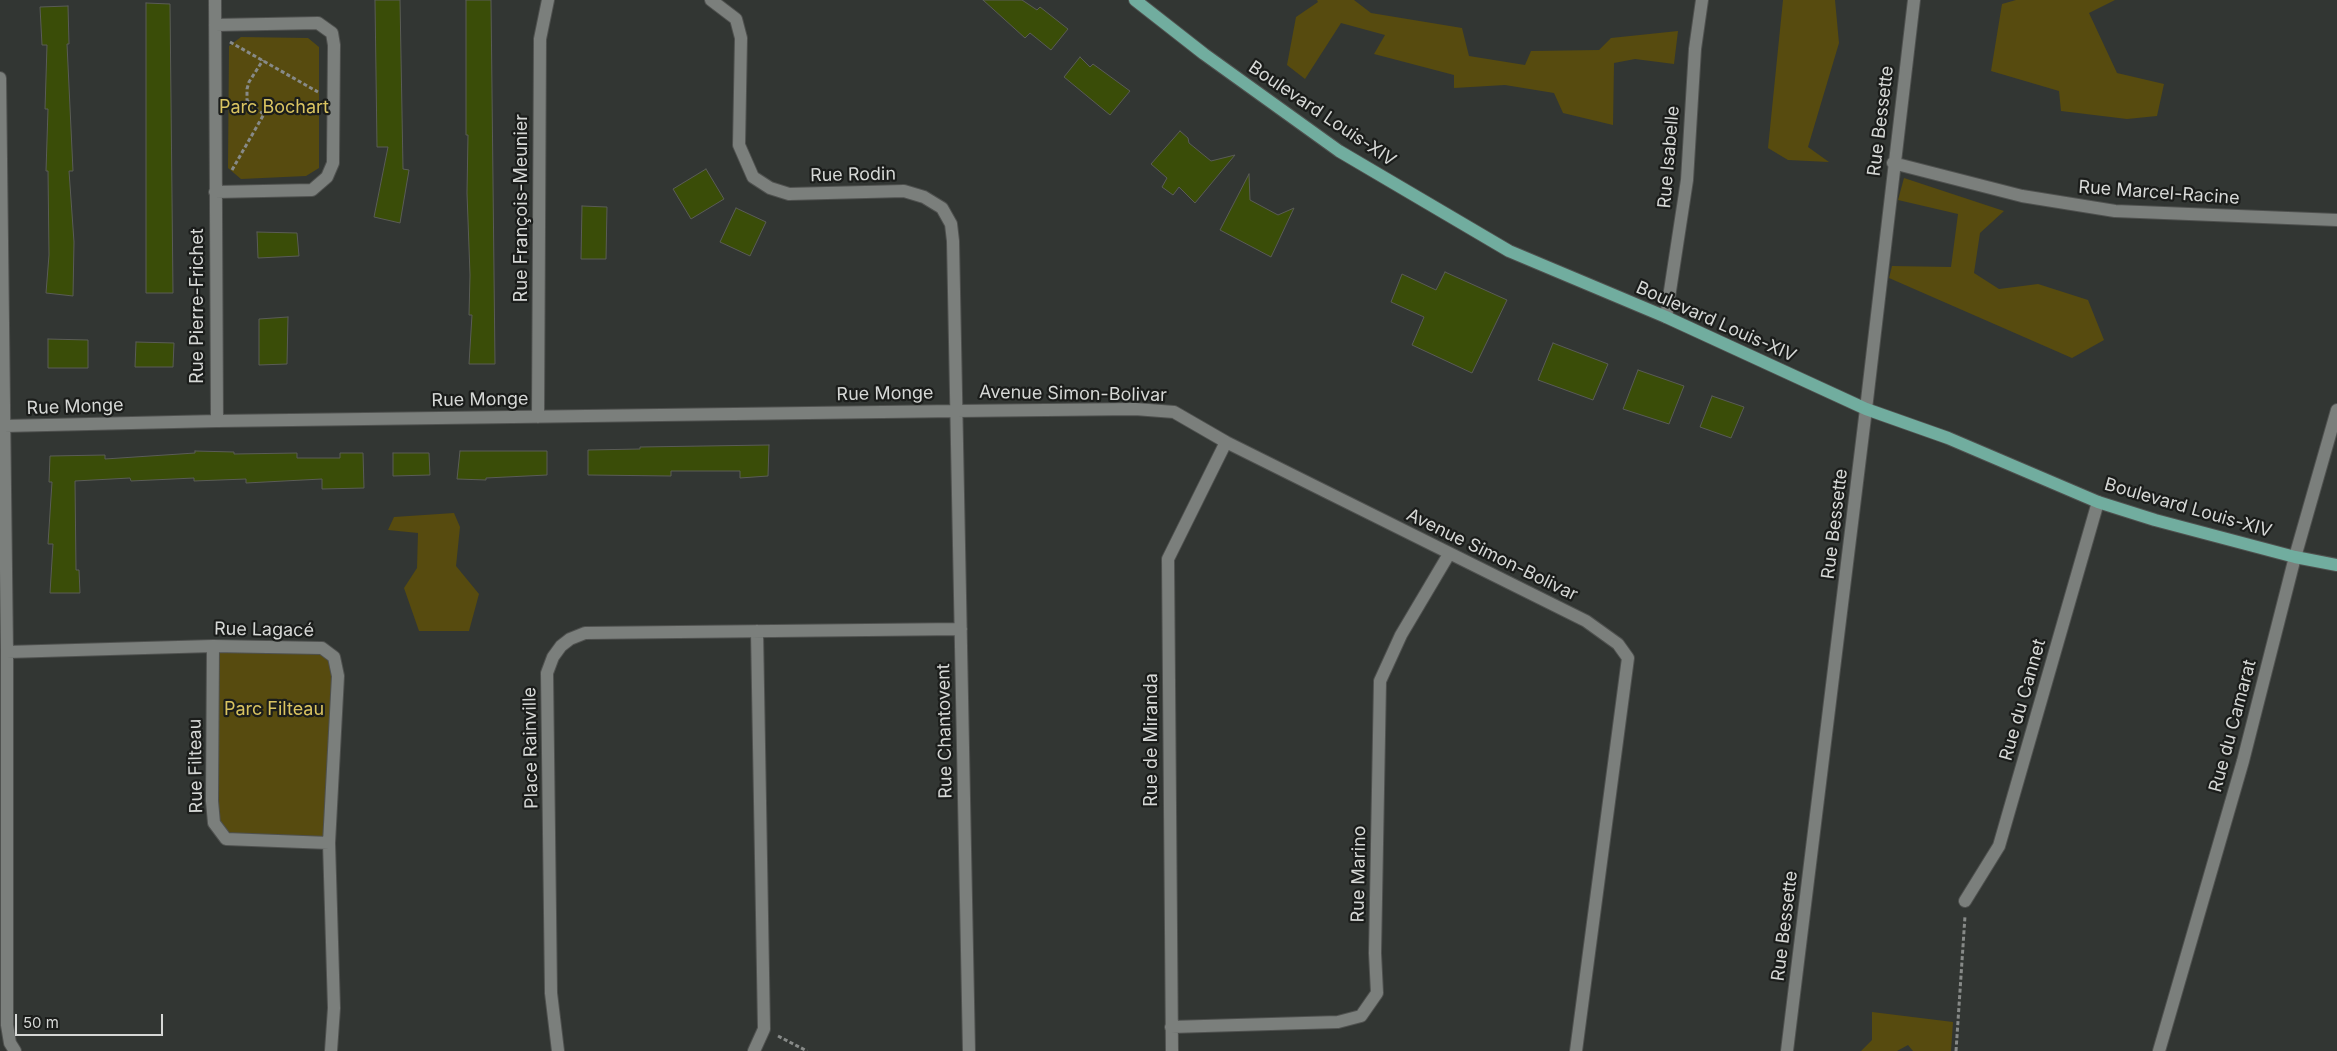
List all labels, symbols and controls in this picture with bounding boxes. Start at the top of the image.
street label: Boulevard Louis-XIV [1244,57,1400,171]
street label: Rue Bessette [1864,64,1898,178]
park label: Parc Bochart [219,97,329,119]
street label: Rue Isabelle [1654,105,1684,209]
street label: Rue François-Meunier [511,114,533,302]
street label: Rue Rodin [810,163,896,187]
street label: Rue Marcel-Racine [2078,177,2240,209]
street label: Rue Pierre-Frichet [187,228,209,384]
street label: Boulevard Louis-XIV [1633,277,1799,367]
street label: Rue Monge [836,382,934,406]
street label: Avenue Simon-Bolivar [979,382,1167,406]
street label: Rue Monge [431,388,529,412]
street label: Rue Monge [26,395,124,419]
street label: Rue Bessette [1818,467,1852,581]
street label: Boulevard Louis-XIV [2102,474,2274,542]
street label: Avenue Simon-Bolivar [1403,504,1581,606]
street label: Rue Lagacé [214,618,314,642]
street label: Rue du Cannet [1995,637,2051,763]
street label: Rue du Camarat [2205,657,2261,795]
street label: Rue Chantovent [933,663,957,799]
street label: Rue de Miranda [1141,673,1163,807]
street label: Place Rainville [519,687,543,809]
park label: Parc Filteau [224,699,324,721]
street label: Rue Filteau [184,719,208,813]
street label: Rue Marino [1347,825,1371,923]
street label: Rue Bessette [1768,869,1802,983]
scale bar [18,1004,165,1036]
text: 50 m [23,1013,59,1032]

